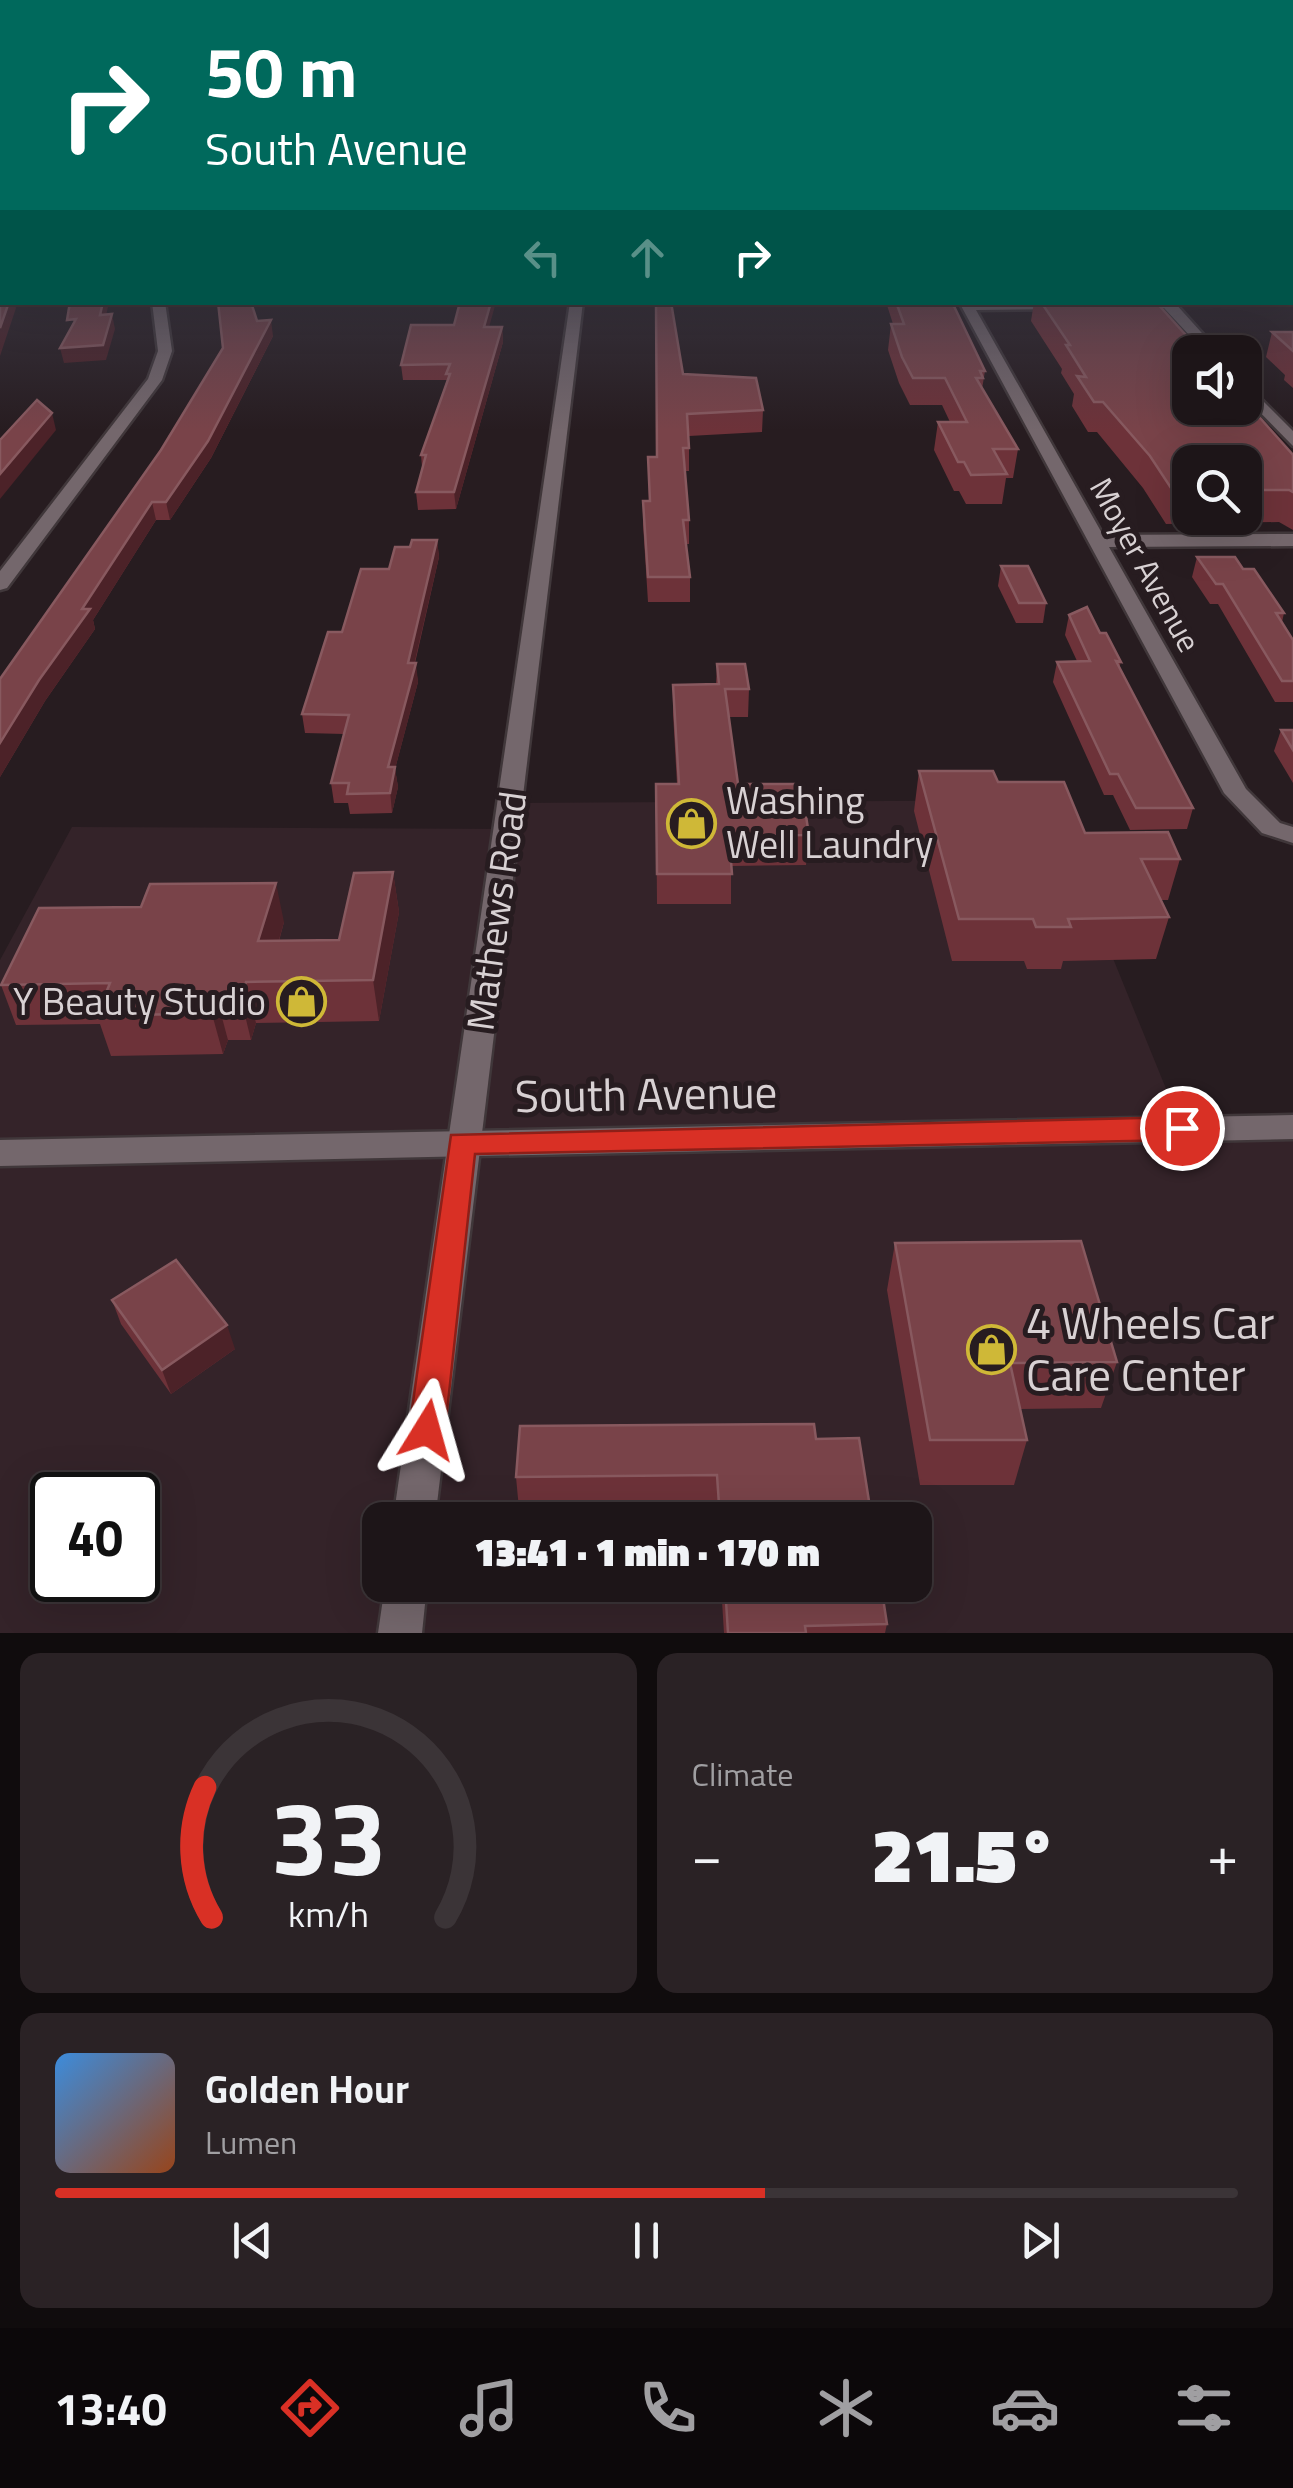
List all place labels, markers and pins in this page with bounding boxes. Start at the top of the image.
place label: Washing Well Laundry [726,771,933,873]
shop icon: Washing Well Laundry [665,797,717,849]
place label: Y Beauty Studio [13,972,266,1030]
shop icon: Y Beauty Studio [275,976,327,1028]
pin [1140,1086,1225,1171]
place label: 4 Wheels Car Care Center [1026,1288,1274,1408]
shop icon: 4 Wheels Car Care Center [965,1323,1017,1375]

